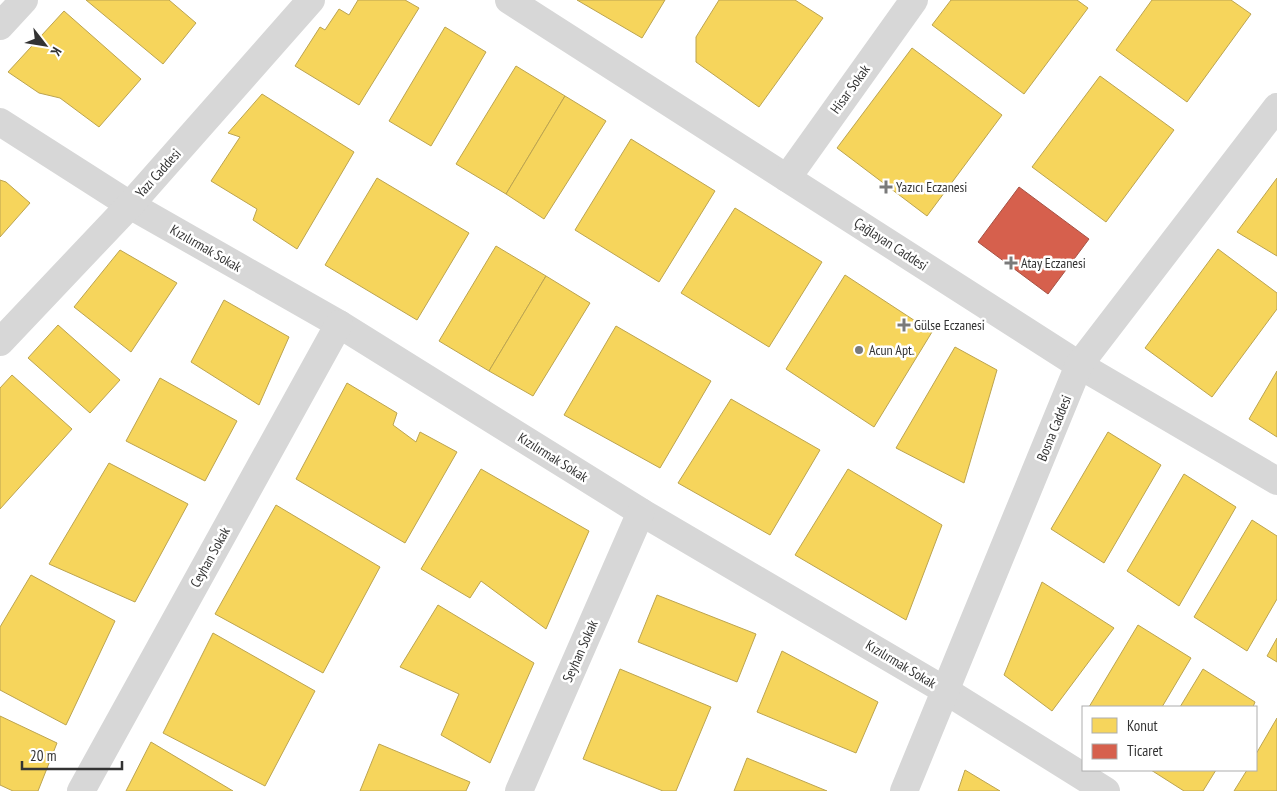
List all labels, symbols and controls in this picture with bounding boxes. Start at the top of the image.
north arrow [20,20,70,70]
text: K [46,44,66,60]
street label: Hisar Sokak [826,61,874,117]
street label: Yazı Caddesi [131,145,185,201]
place label: Yazıcı Eczanesi [896,178,967,196]
marker: Yazıcı Eczanesi [880,181,892,193]
street label: Çağlayan Caddesi [851,214,931,274]
street label: Kızılırmak Sokak [167,220,245,276]
place label: Atay Eczanesi [1021,254,1086,272]
marker: Atay Eczanesi [1005,257,1017,269]
place label: Gülse Eczanesi [914,316,985,334]
marker: Gülse Eczanesi [898,319,910,331]
place label: Acun Apt. [869,341,914,359]
marker: Acun Apt. [853,344,865,356]
street label: Bosna Caddesi [1033,392,1075,464]
street label: Kızılırmak Sokak [515,428,592,486]
street label: Ceyhan Sokak [186,523,234,590]
street label: Seyhan Sokak [558,617,602,685]
street label: Kızılırmak Sokak [862,636,940,692]
legend [1082,706,1257,771]
text: Konut [1127,716,1158,735]
scale bar [22,738,122,770]
text: Ticaret [1127,741,1163,760]
text: 20 m [30,746,56,765]

